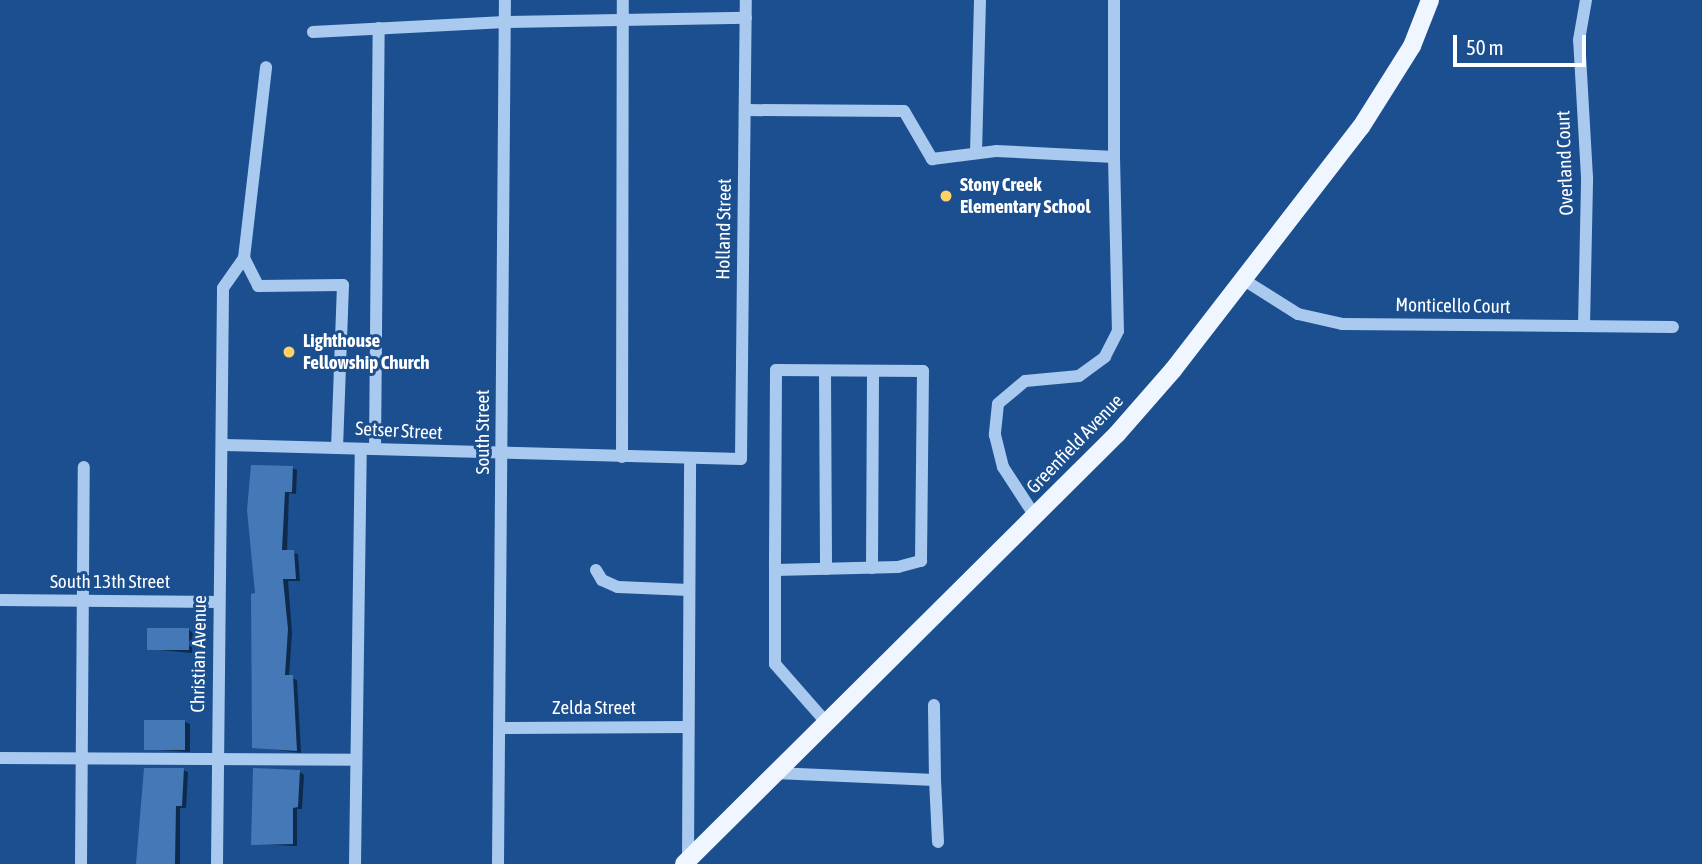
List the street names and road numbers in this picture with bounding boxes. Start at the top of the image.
street label: Overland Court [1552,110,1578,216]
street label: Holland Street [712,178,736,280]
street label: Monticello Court [1395,294,1511,318]
street label: South Street [472,389,494,475]
street label: Greenfield Avenue [1022,390,1128,498]
street label: Setser Street [355,417,443,445]
street label: South 13th Street [50,571,170,593]
street label: Christian Avenue [187,595,211,713]
street label: Zelda Street [552,697,636,719]

